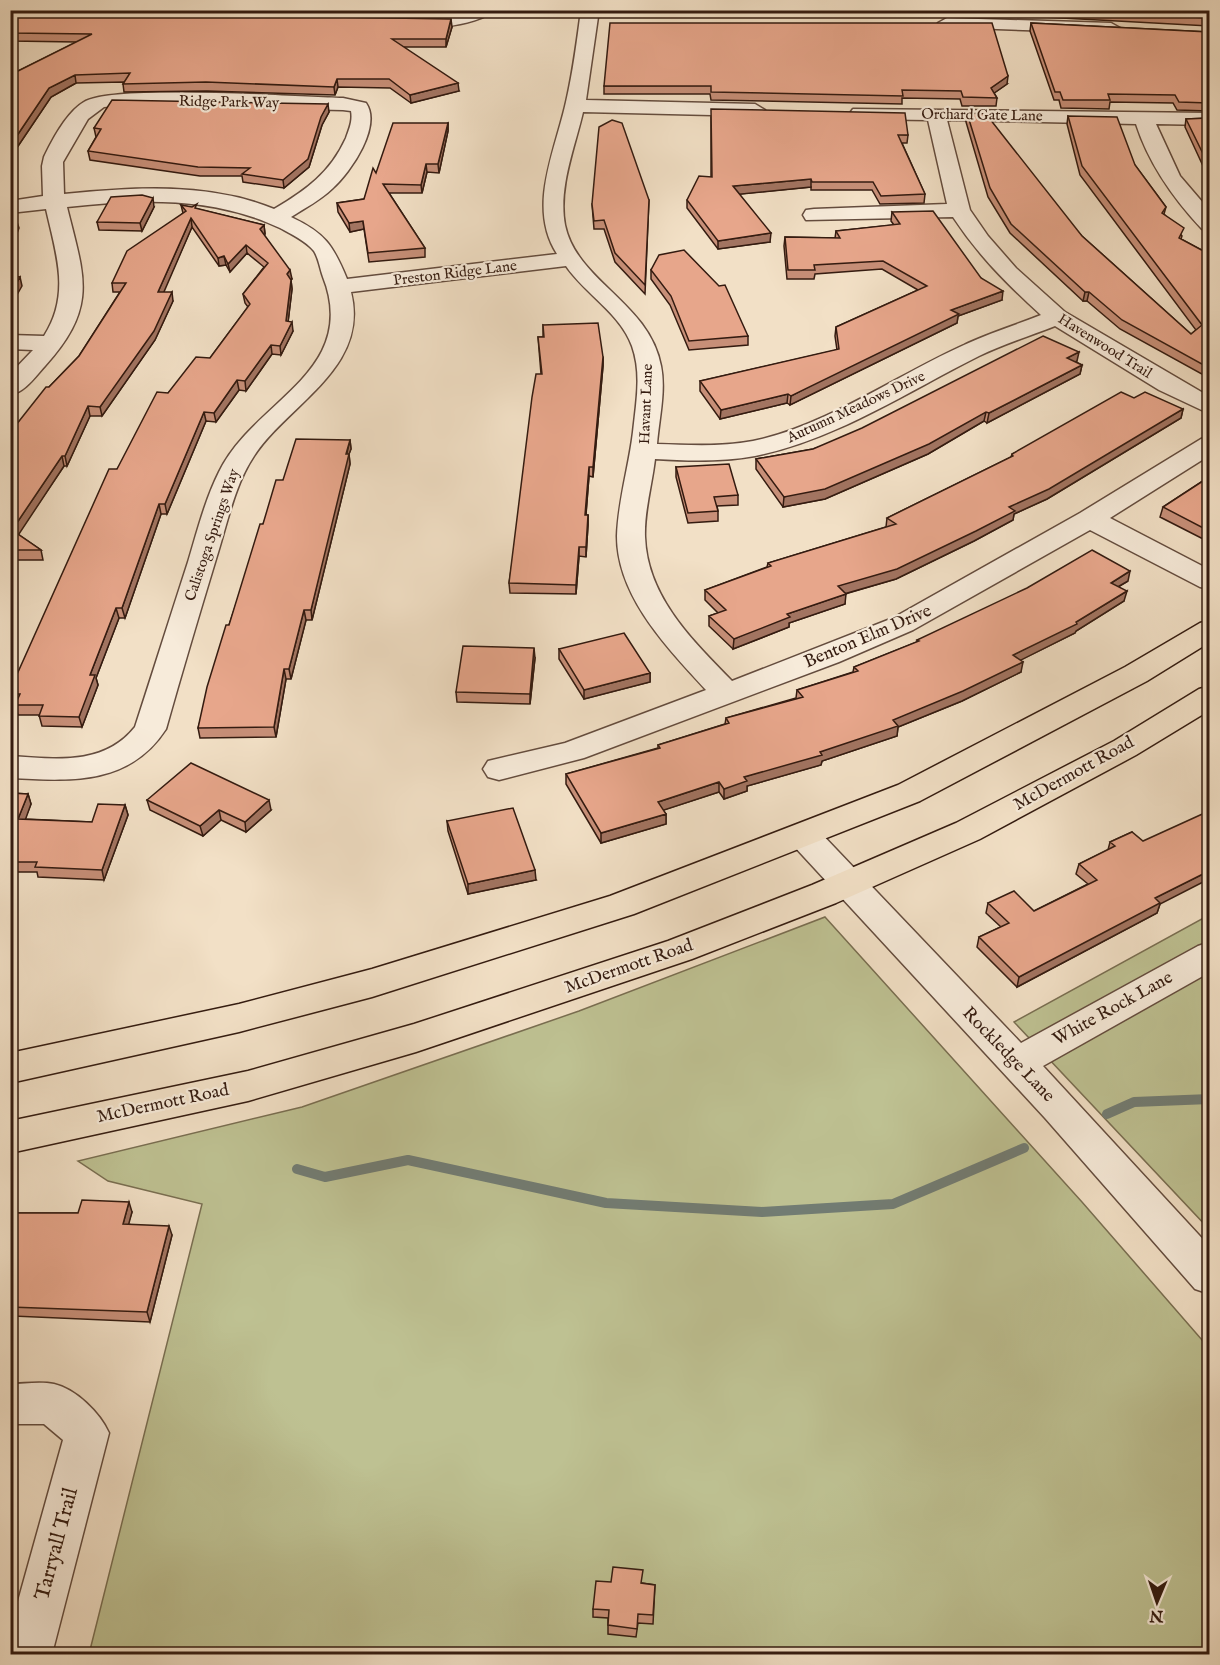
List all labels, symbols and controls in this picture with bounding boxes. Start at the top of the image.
street label: Ridge Park Way [179,92,280,112]
street label: Orchard Gate Lane [921,104,1043,126]
street label: Preston Ridge Lane [392,256,518,290]
street label: Havenwood Trail [1054,309,1156,383]
street label: Havant Lane [635,363,657,445]
street label: Autumn Meadows Drive [783,367,928,448]
street label: Calistoga Springs Way [180,466,244,604]
street label: Benton Elm Drive [801,600,935,674]
street label: McDermott Road [1010,731,1139,817]
street label: McDermott Road [562,934,697,1000]
street label: White Rock Lane [1049,967,1177,1051]
street label: Rockledge Lane [957,1003,1059,1107]
street label: McDermott Road [95,1079,231,1129]
street label: Tarryall Trail [29,1485,85,1603]
north arrow [1127,1572,1187,1632]
text: N [1149,1605,1165,1625]

